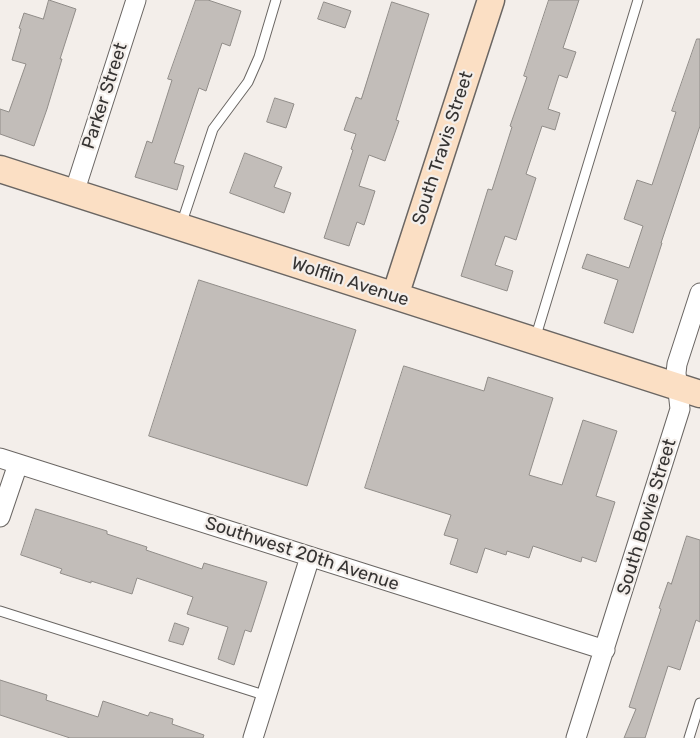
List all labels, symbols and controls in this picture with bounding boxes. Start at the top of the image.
street label: Parker Street [78,40,132,152]
street label: South Travis Street [408,69,478,227]
street label: Wolflin Avenue [289,253,411,311]
street label: South Bowie Street [613,436,681,598]
street label: Southwest 20th Avenue [202,512,402,596]

